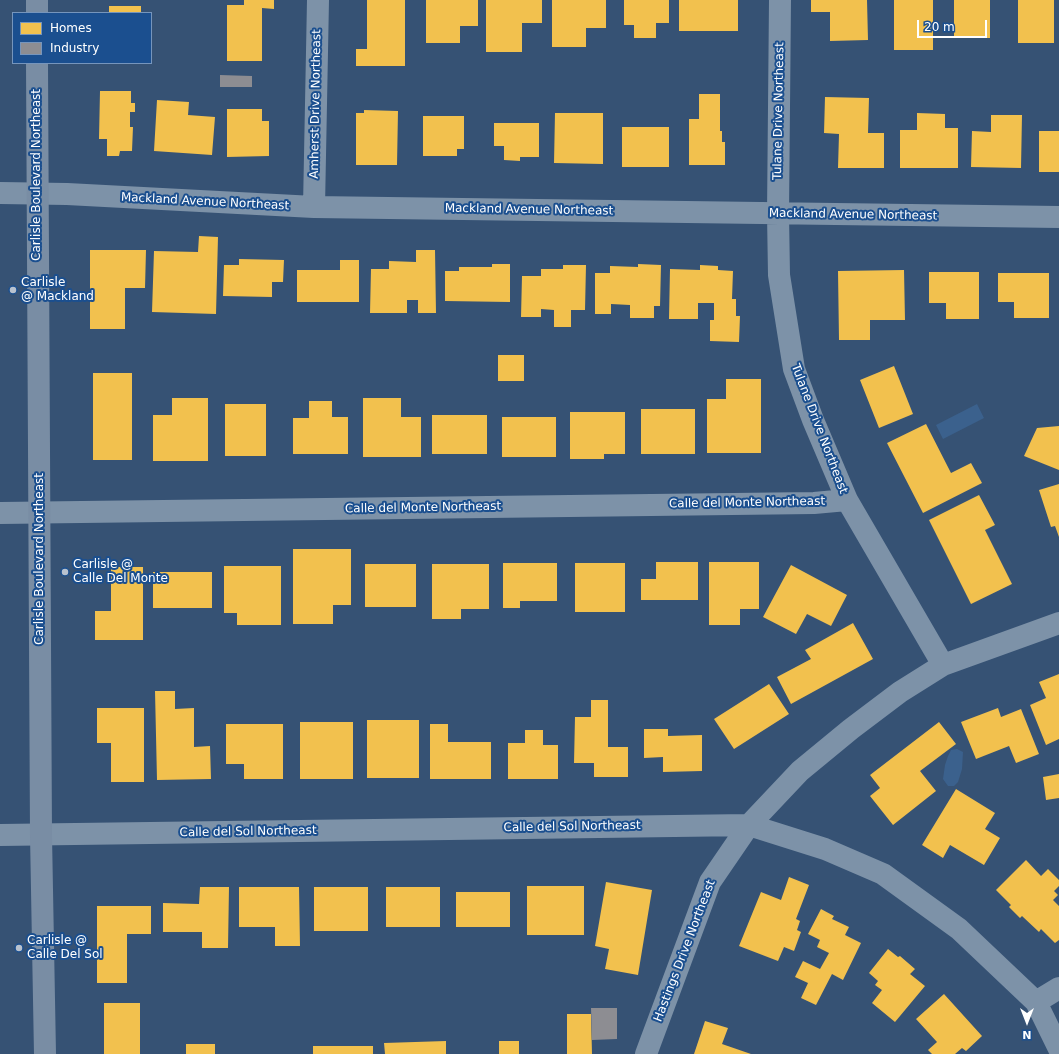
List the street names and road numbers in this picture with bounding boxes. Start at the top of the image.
street label: Amherst Drive Northeast [307,29,325,179]
street label: Tulane Drive Northeast [771,42,787,180]
street label: Carlisle Boulevard Northeast [30,89,44,261]
street label: Mackland Avenue Northeast [120,190,290,214]
street label: Mackland Avenue Northeast [445,201,613,219]
street label: Mackland Avenue Northeast [769,206,937,224]
street label: Tulane Drive Northeast [788,362,850,496]
street label: Carlisle Boulevard Northeast [33,473,47,645]
street label: Calle del Monte Northeast [669,494,825,512]
street label: Calle del Monte Northeast [345,499,501,517]
street label: Calle del Sol Northeast [503,819,641,835]
street label: Calle del Sol Northeast [179,824,317,840]
street label: Hastings Drive Northeast [651,878,719,1024]

